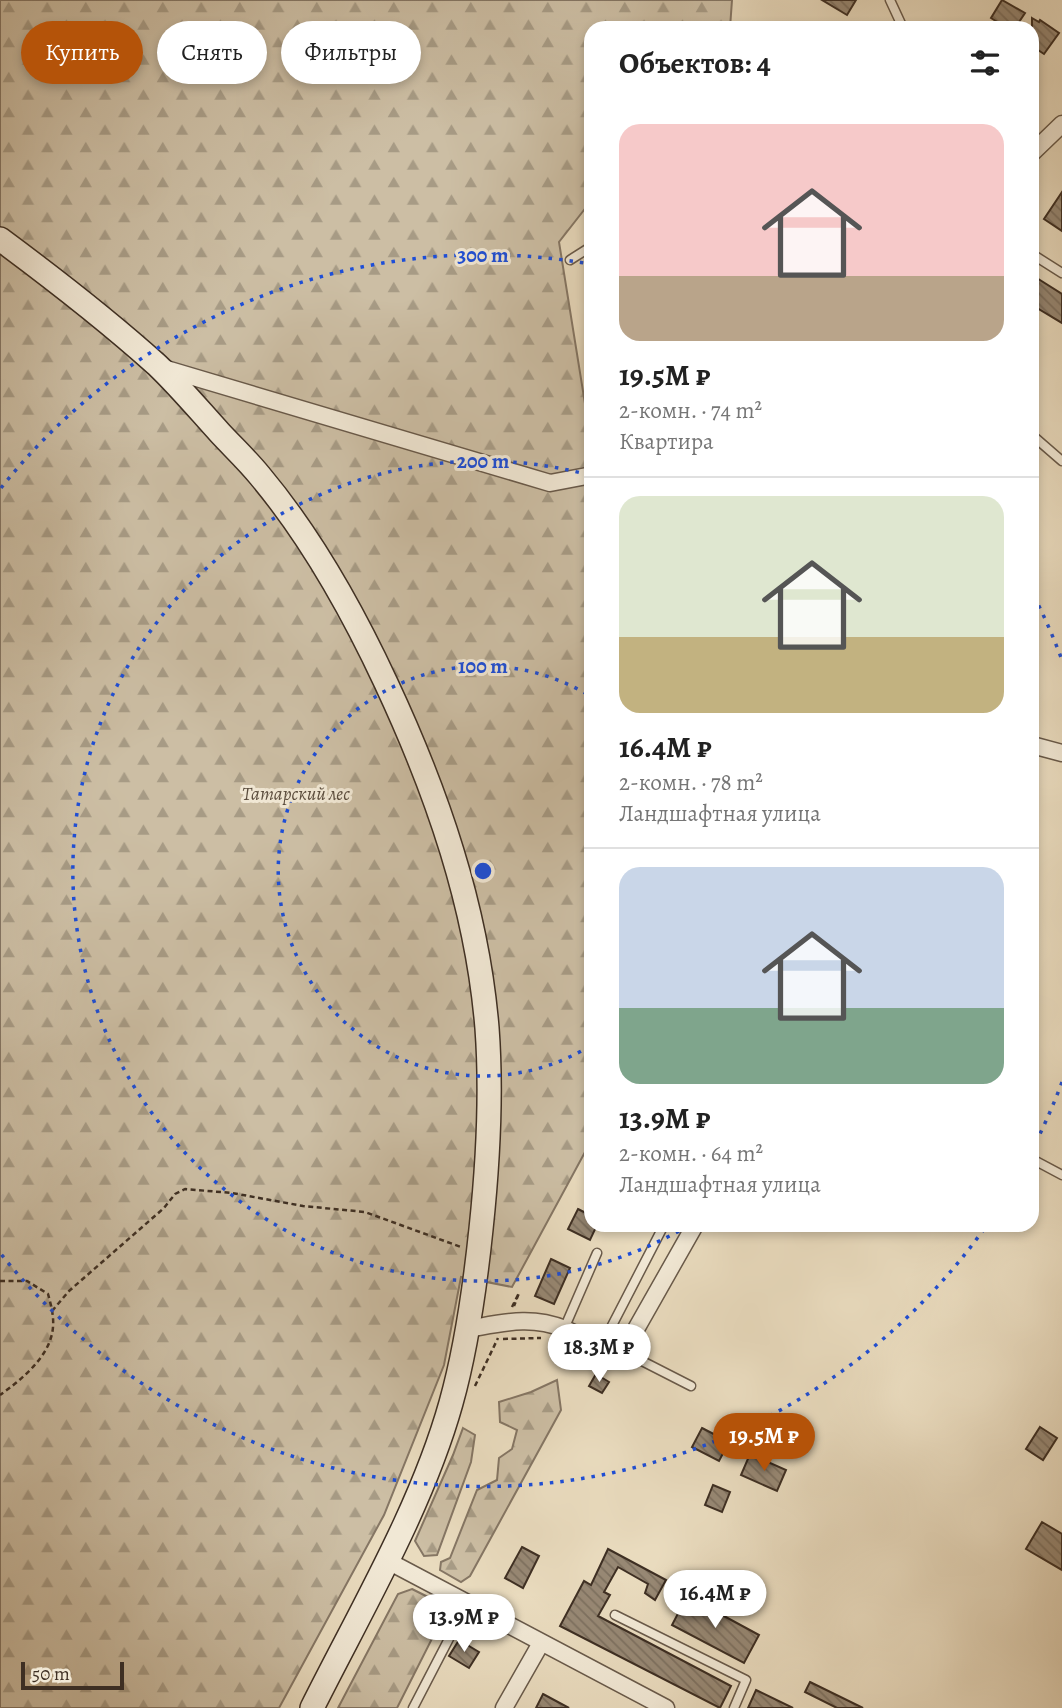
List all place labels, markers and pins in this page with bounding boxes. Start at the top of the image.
centre of rings [471,859,495,883]
pin: 18.3M ₽ [534,1324,664,1384]
pin: 19.5M ₽ [699,1414,829,1473]
pin: 16.4M ₽ [650,1570,780,1630]
pin: 13.9M ₽ [399,1594,529,1654]

